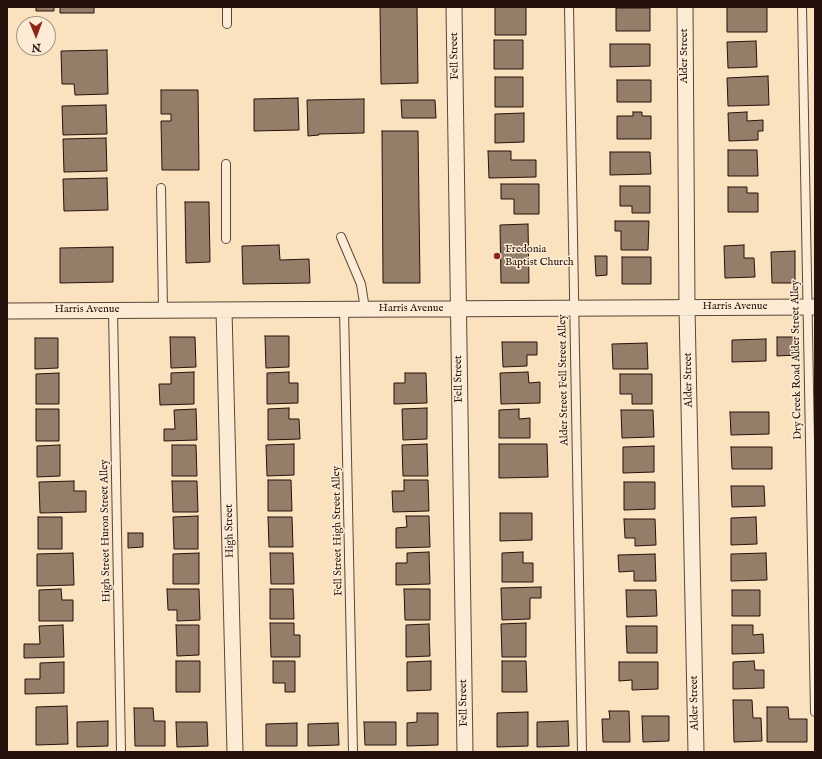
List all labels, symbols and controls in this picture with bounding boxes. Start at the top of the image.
north arrow [16,16,56,56]
street label: Alder Street [678,28,692,84]
street label: Fell Street [448,32,462,80]
text: N [31,40,41,54]
place label: Fredonia Baptist Church [505,243,574,269]
marker: Fredonia Baptist Church [492,251,502,261]
street label: Dry Creek Road Alder Street Alley [789,280,805,440]
street label: Harris Avenue [702,300,768,314]
street label: Harris Avenue [378,302,444,316]
street label: Harris Avenue [54,303,120,317]
street label: Alder Street Fell Street Alley [556,314,572,446]
street label: Alder Street [682,352,696,408]
street label: Fell Street [452,355,466,403]
street label: High Street Huron Street Alley [98,459,114,603]
street label: Fell Street High Street Alley [330,466,346,596]
street label: High Street [223,504,237,558]
street label: Alder Street [688,675,702,731]
street label: Fell Street [457,679,471,727]

